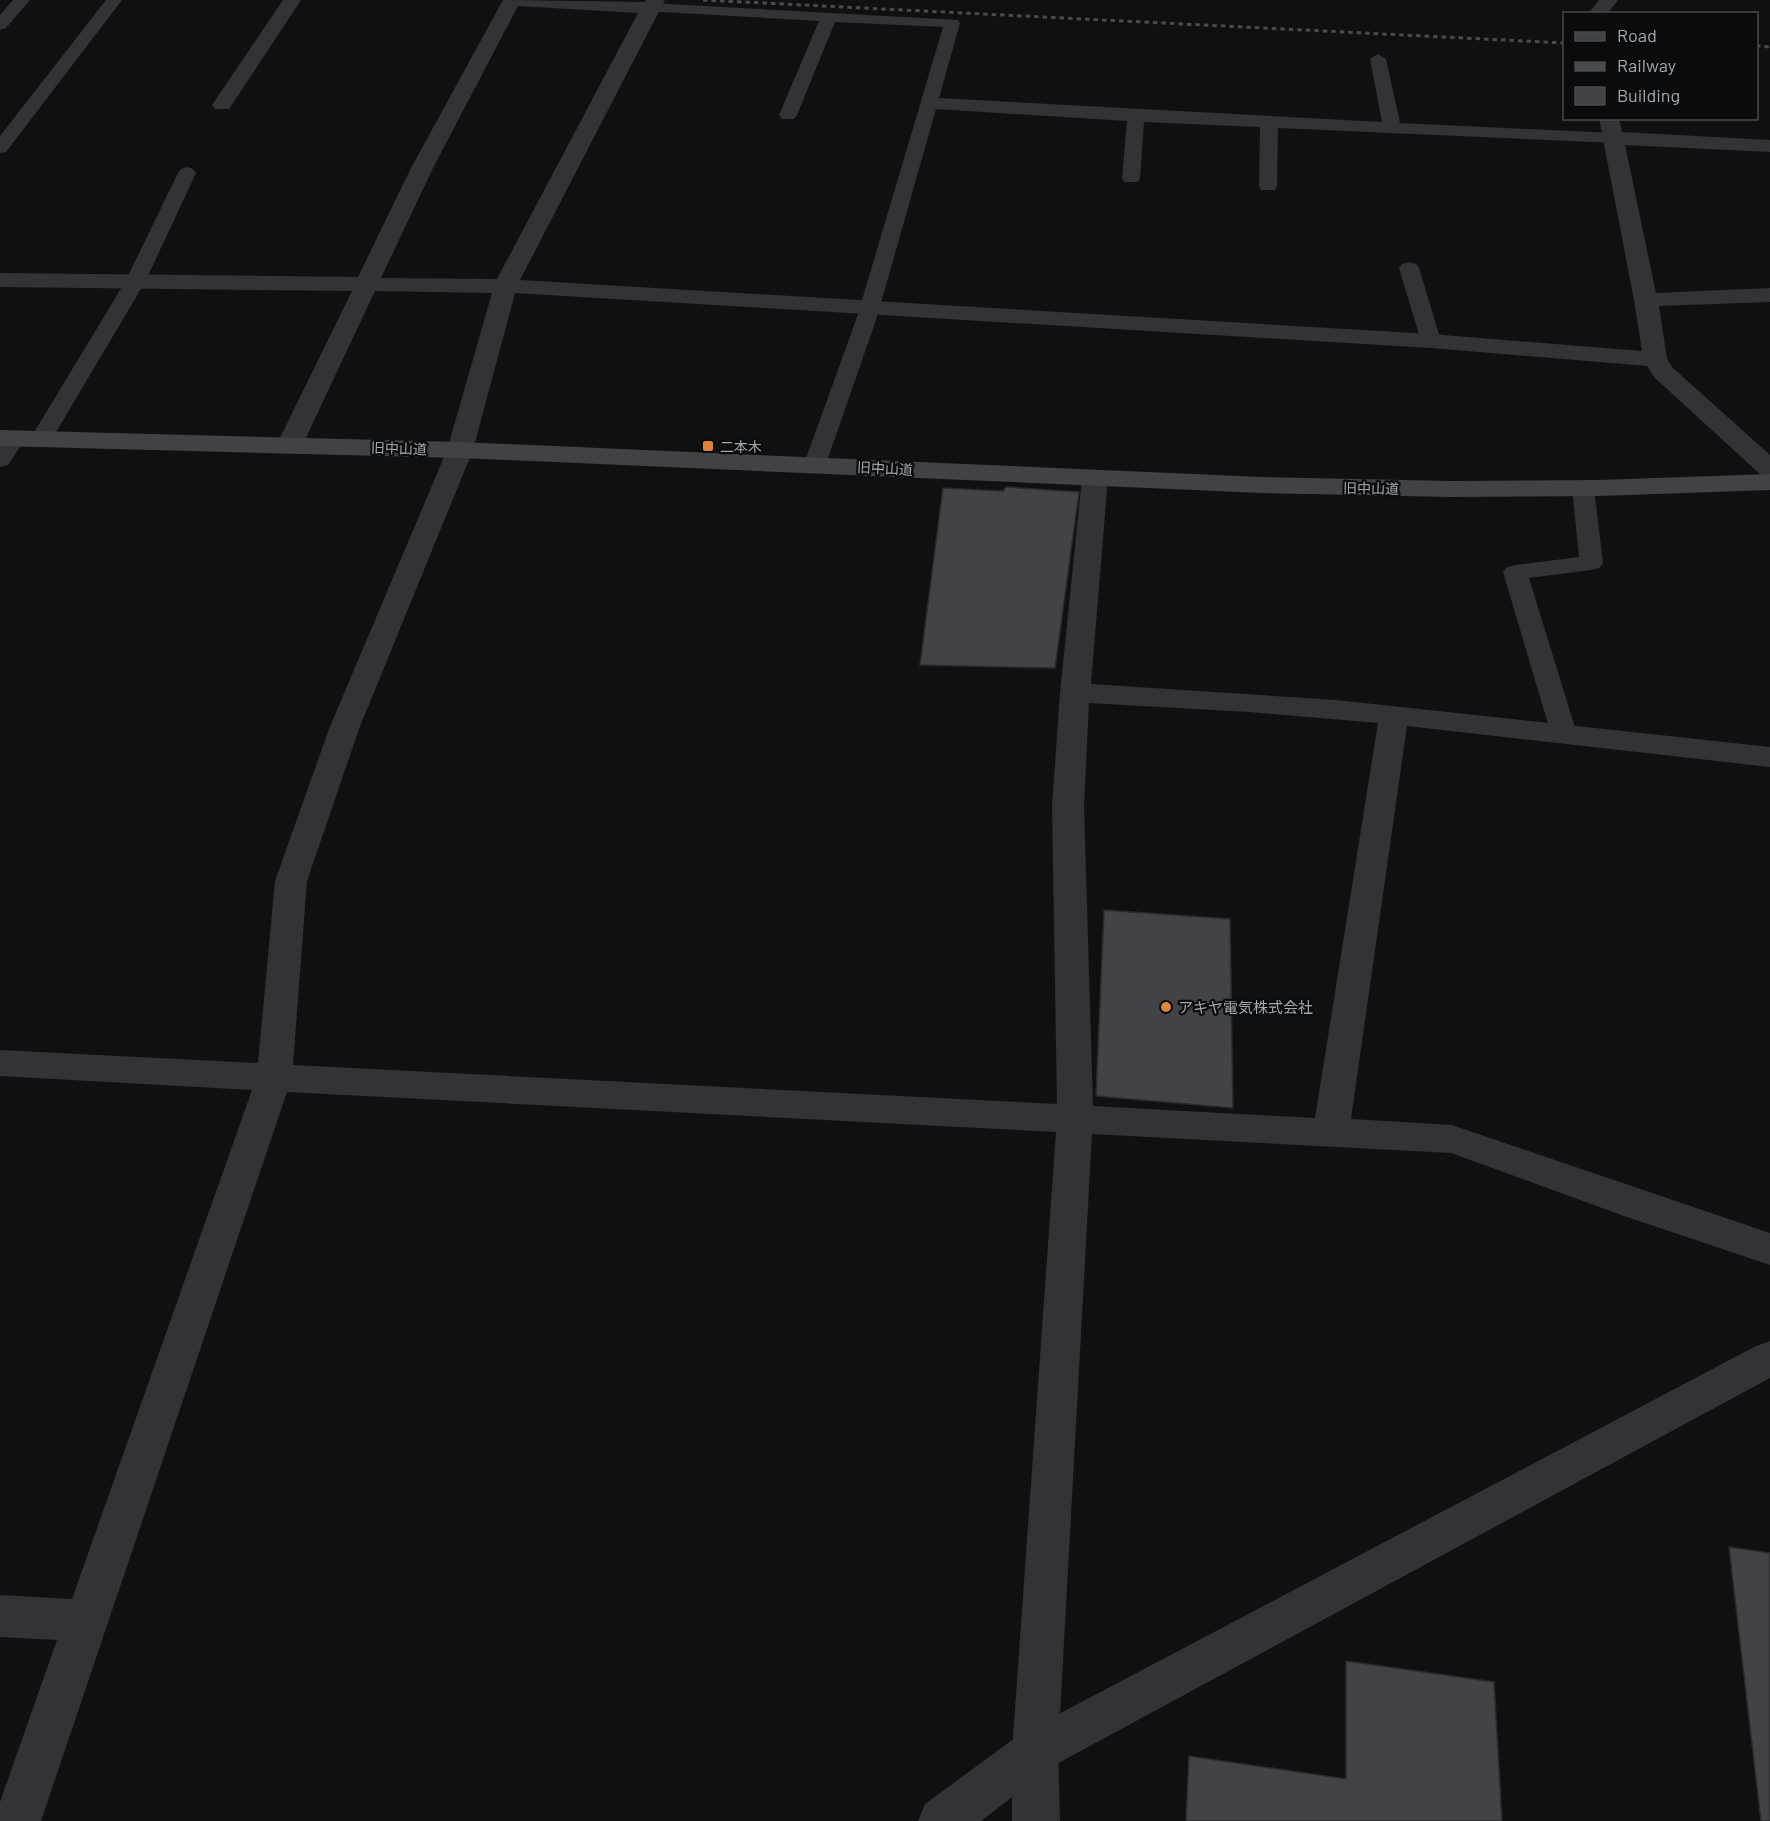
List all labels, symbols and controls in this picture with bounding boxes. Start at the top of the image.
legend [1563,12,1758,120]
text: Road [1617,24,1657,46]
text: Railway [1617,54,1676,76]
text: Building [1617,84,1680,106]
place label: 二本木 [720,438,762,455]
street label: 旧中山道 [371,439,427,457]
marker: 二本木 [701,439,715,453]
street label: 旧中山道 [857,458,913,478]
street label: 旧中山道 [1343,479,1399,497]
place label: アキヤ電気株式会社 [1178,998,1313,1016]
marker: アキヤ電気株式会社 [1159,1000,1173,1014]

